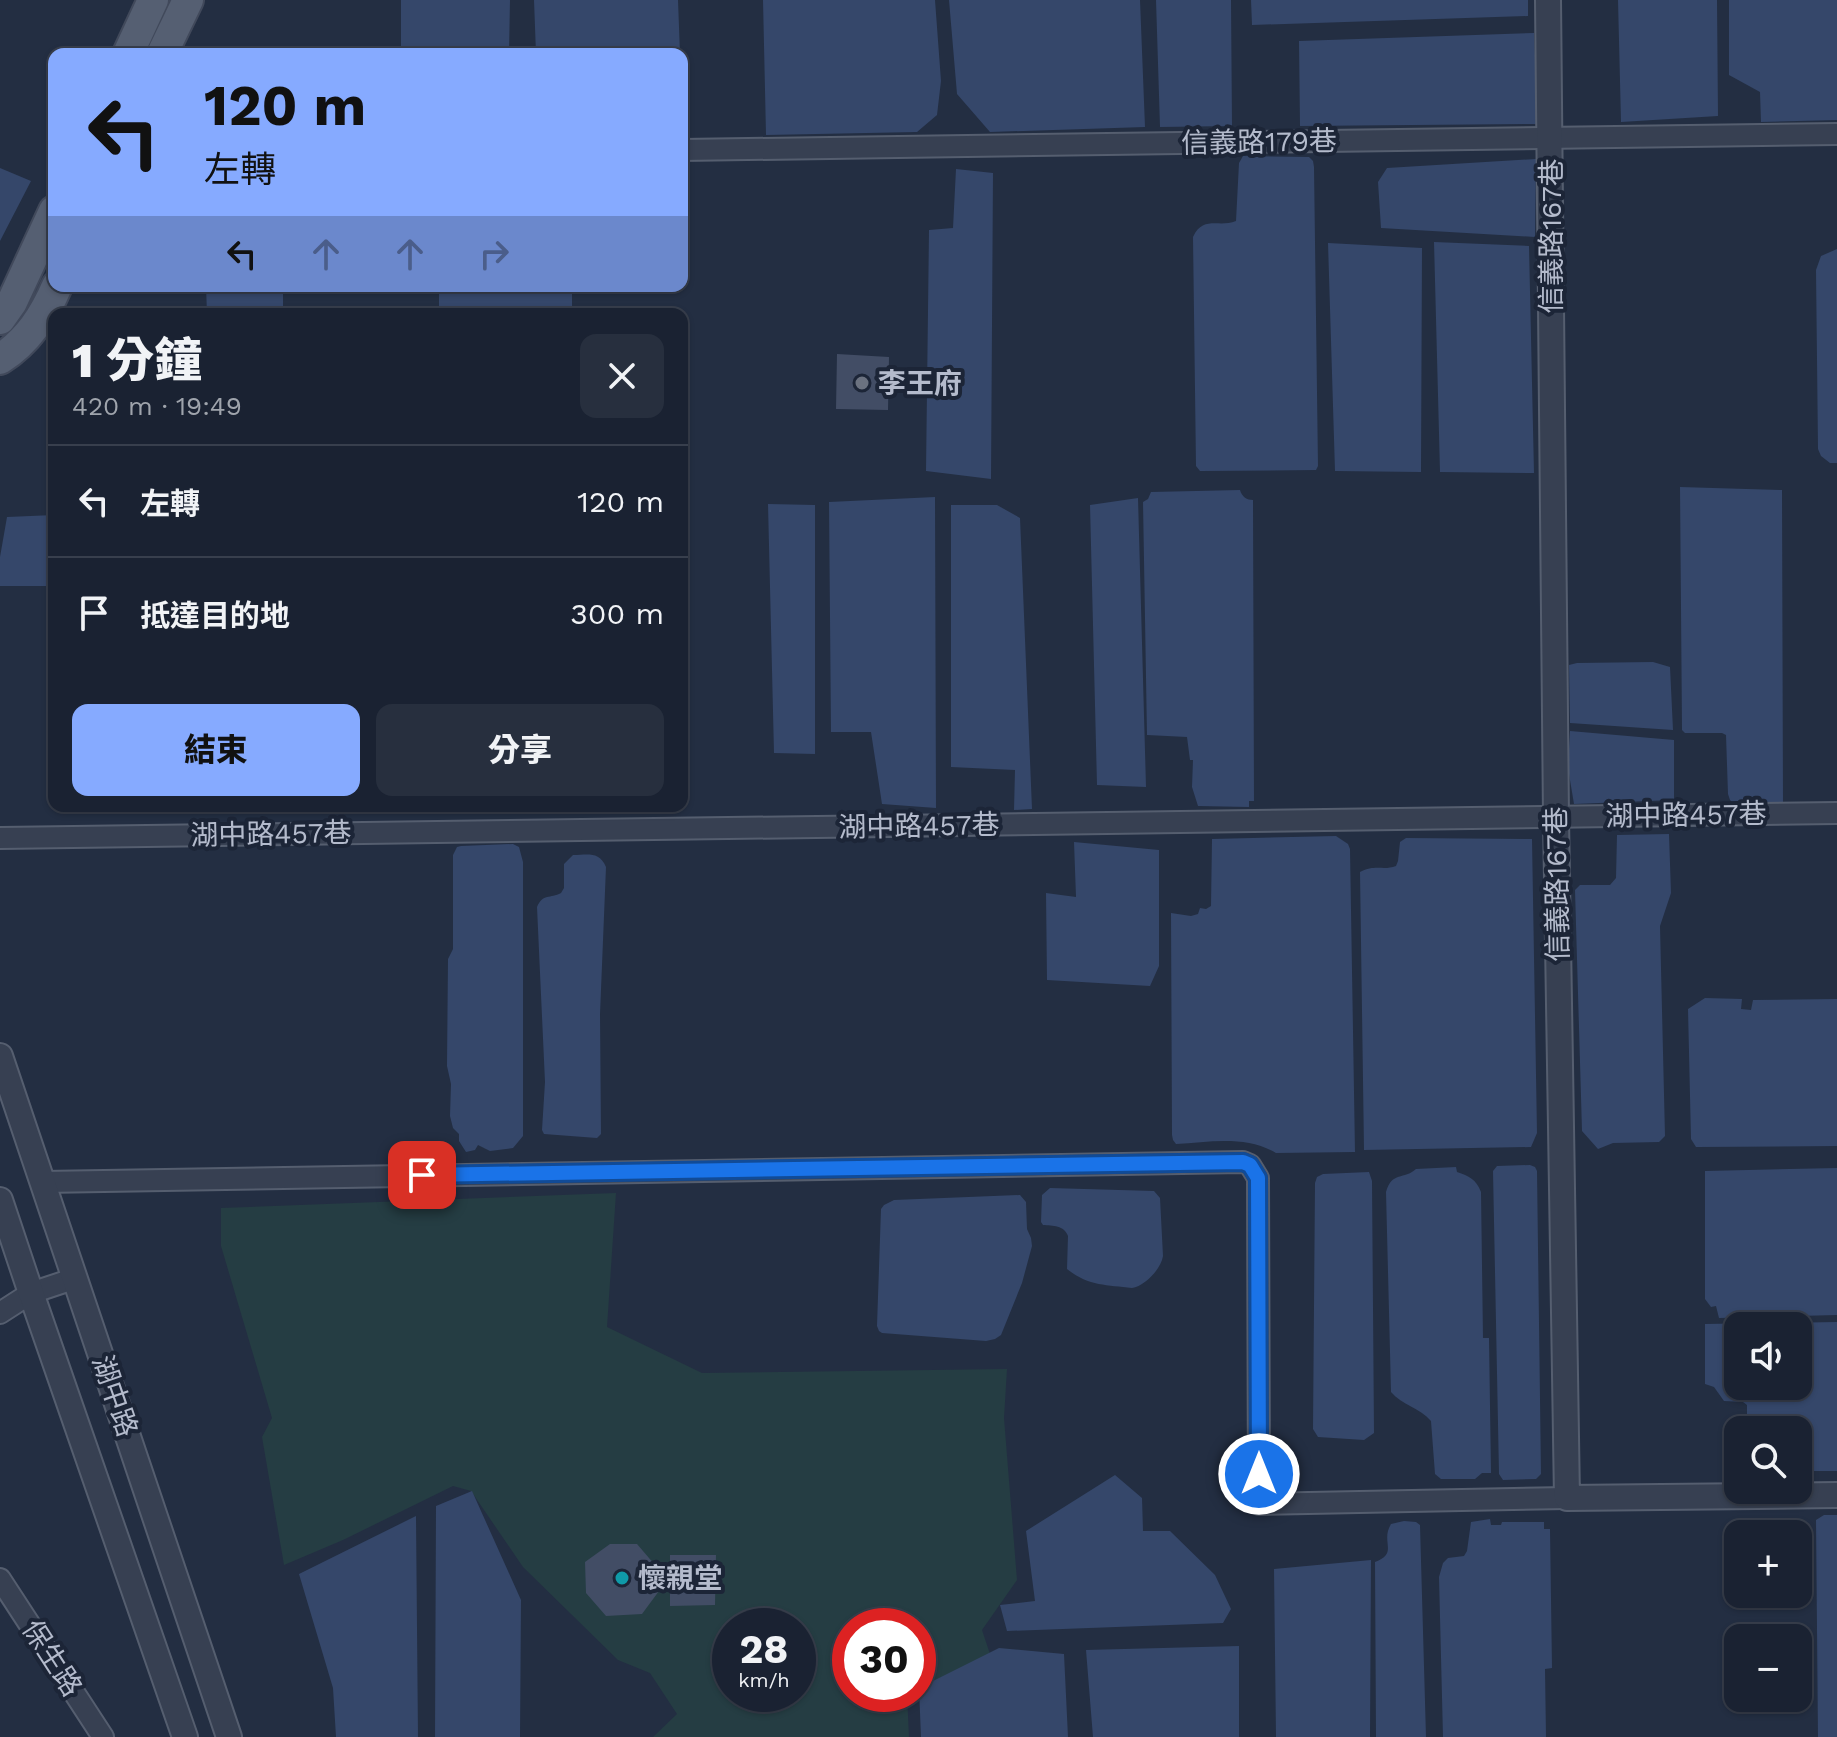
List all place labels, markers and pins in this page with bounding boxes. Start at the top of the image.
place label: 李王府 [878,367,962,400]
marker: 李王府 [853,374,871,392]
pin [388,1141,456,1209]
place label: 懷親堂 [638,1562,722,1595]
marker: 懷親堂 [613,1569,631,1587]

